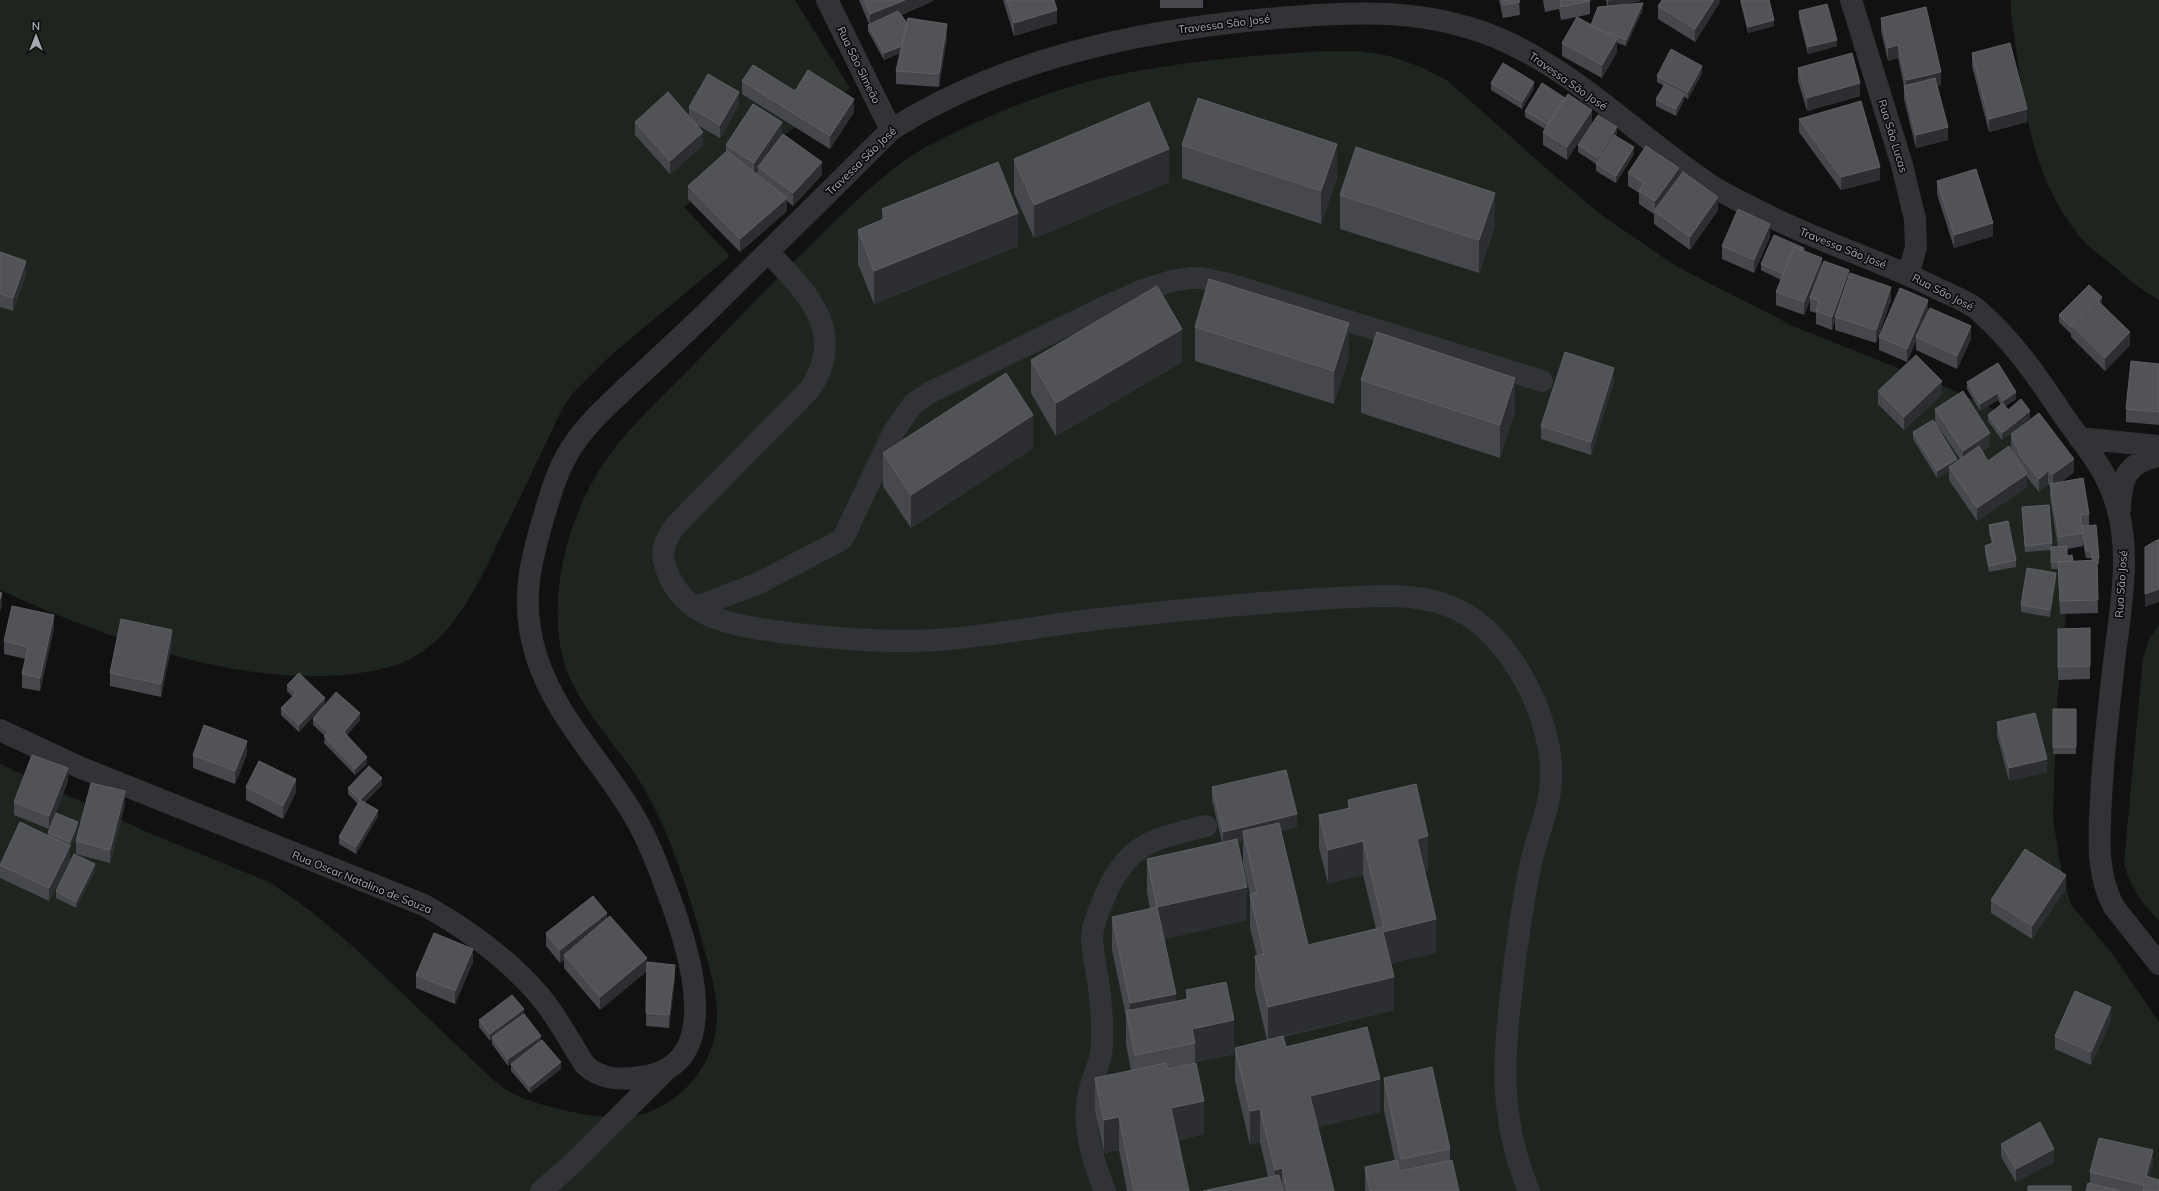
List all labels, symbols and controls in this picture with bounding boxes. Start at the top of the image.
street label: Travessa São José [1177,11,1271,37]
north arrow [16,16,56,56]
text: N [32,19,40,33]
street label: Rua São Simeão [834,24,884,106]
street label: Travessa São José [1526,49,1610,113]
street label: Rua São Lucas [1875,98,1911,174]
street label: Travessa São José [823,124,899,198]
street label: Travessa São José [1798,224,1888,272]
street label: Rua São José [1910,270,1976,314]
street label: Rua São José [2112,550,2130,618]
street label: Rua Oscar Natalino de Souza [290,847,434,917]

